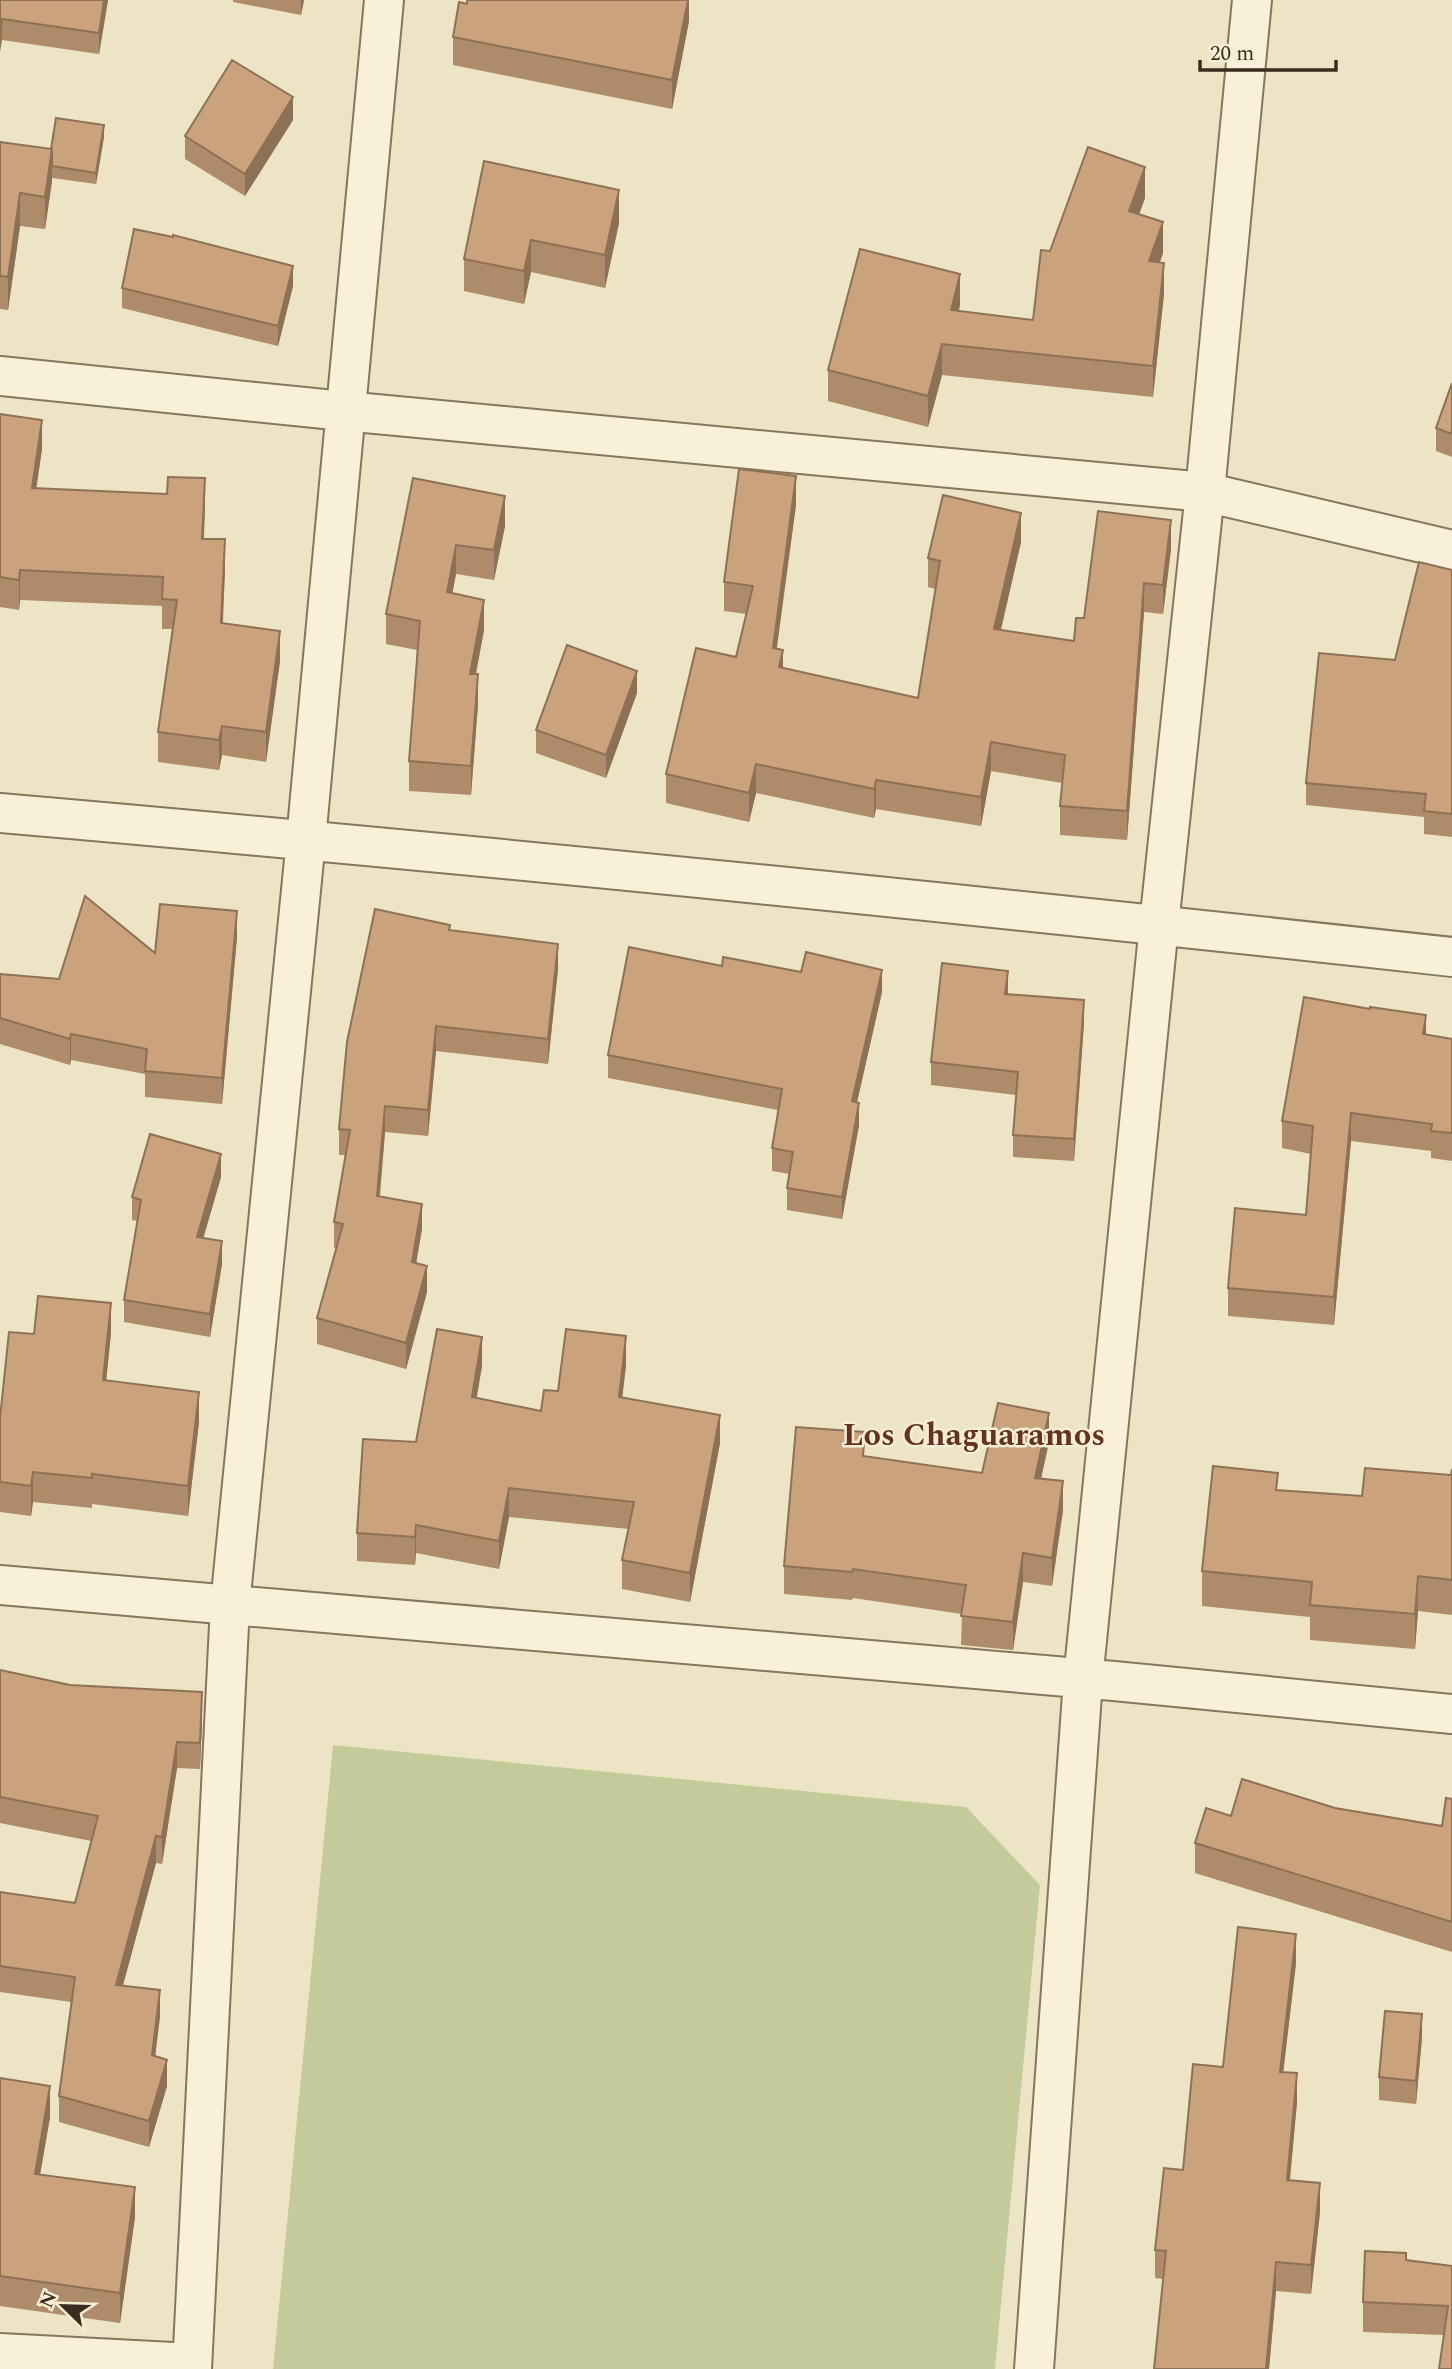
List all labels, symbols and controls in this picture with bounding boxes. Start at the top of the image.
scale bar [1200,28,1336,72]
text: 20 m [1210,38,1254,70]
district label: Los Chaguaramos [843,1411,1105,1460]
north arrow [28,2271,98,2341]
text: N [32,2287,65,2313]

